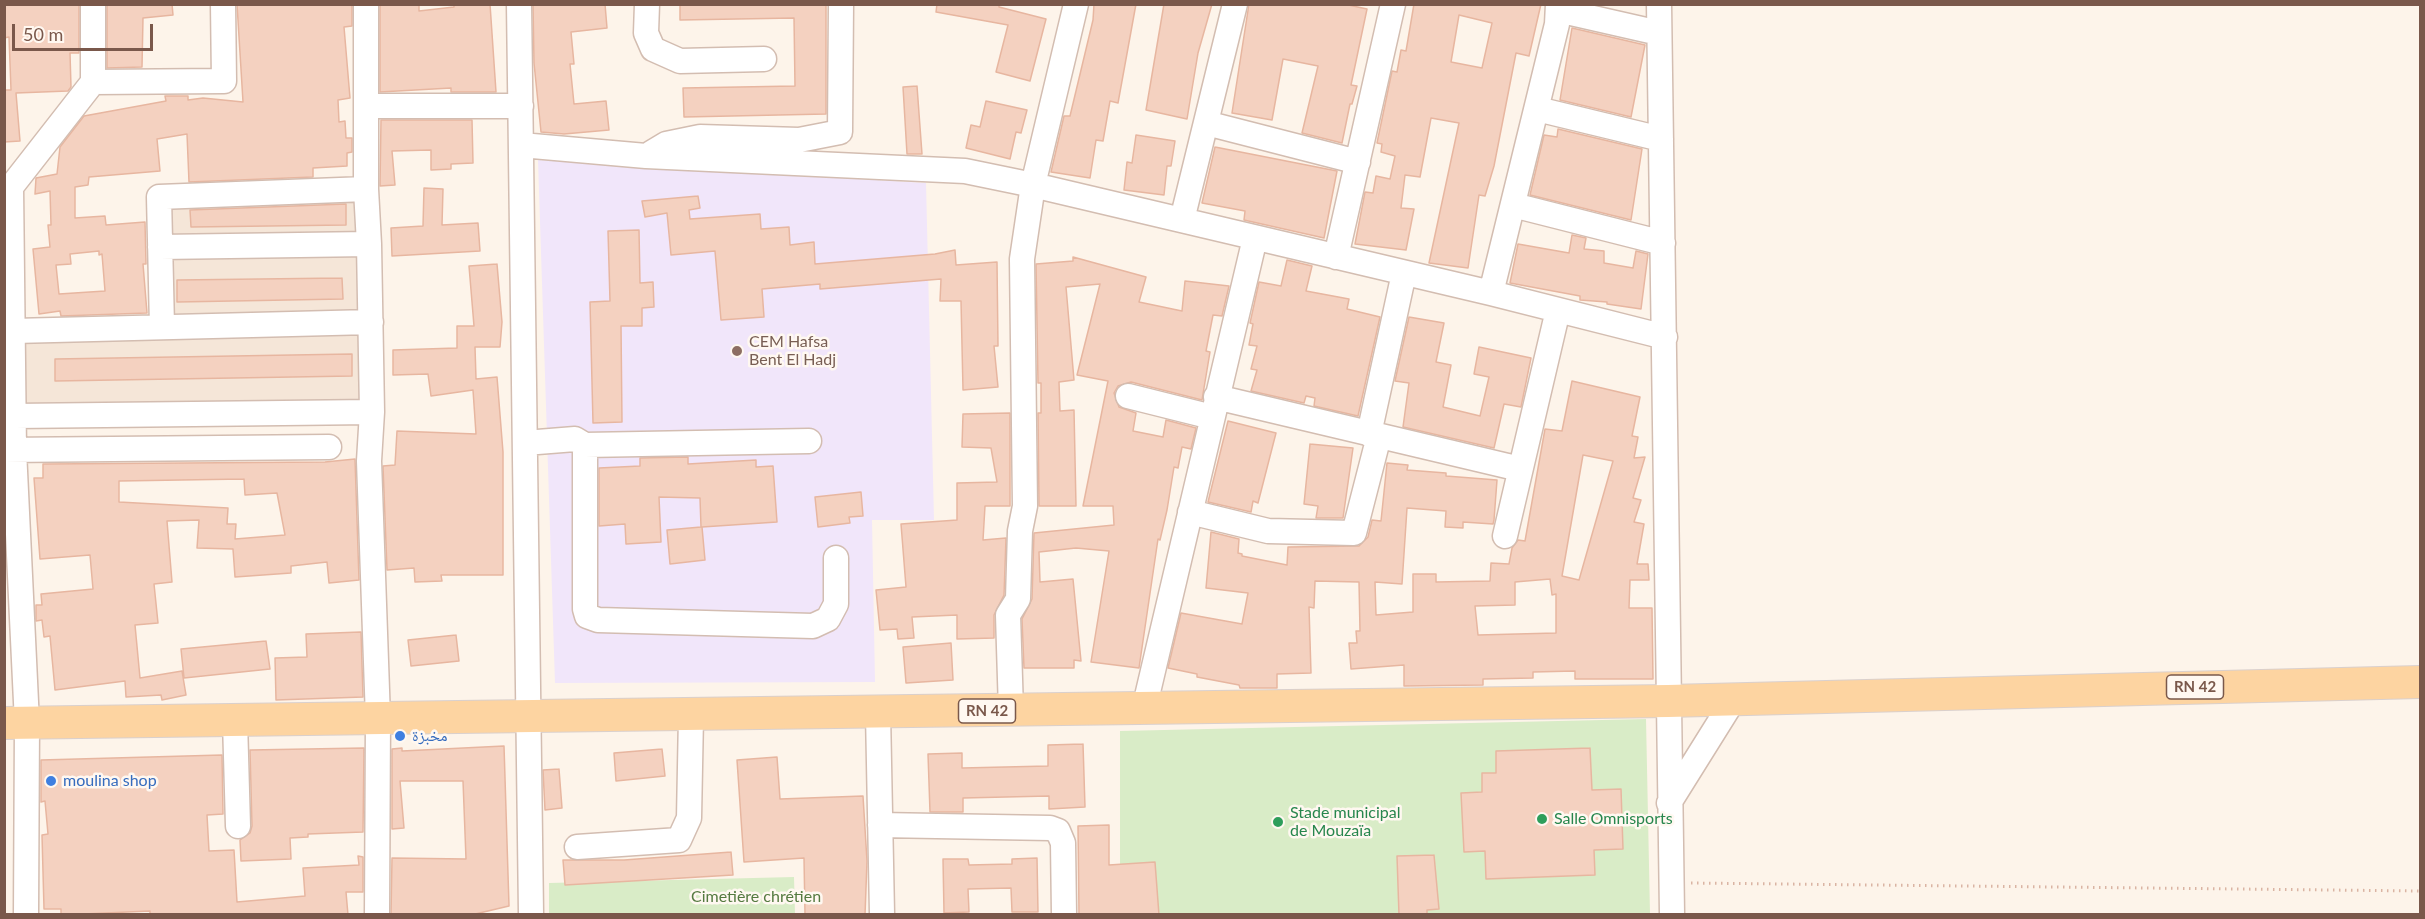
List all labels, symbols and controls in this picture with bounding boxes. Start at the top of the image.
scale bar [15,12,156,50]
text: 50 m [23,23,63,45]
place label: CEM Hafsa Bent El Hadj [749,332,836,370]
marker: CEM Hafsa Bent El Hadj [730,344,744,358]
road number: RN 42 [2166,675,2224,699]
road number: RN 42 [958,699,1016,723]
place label: مخبزة [412,726,448,746]
marker: مخبزة [393,729,407,743]
place label: moulina shop [63,771,157,791]
marker: moulina shop [44,774,58,788]
place label: Stade municipal de Mouzaïa [1290,803,1401,841]
place label: Salle Omnisports [1554,809,1673,829]
marker: Salle Omnisports [1535,812,1549,826]
marker: Stade municipal de Mouzaïa [1271,815,1285,829]
park label: Cimetière chrétien [691,887,821,907]

